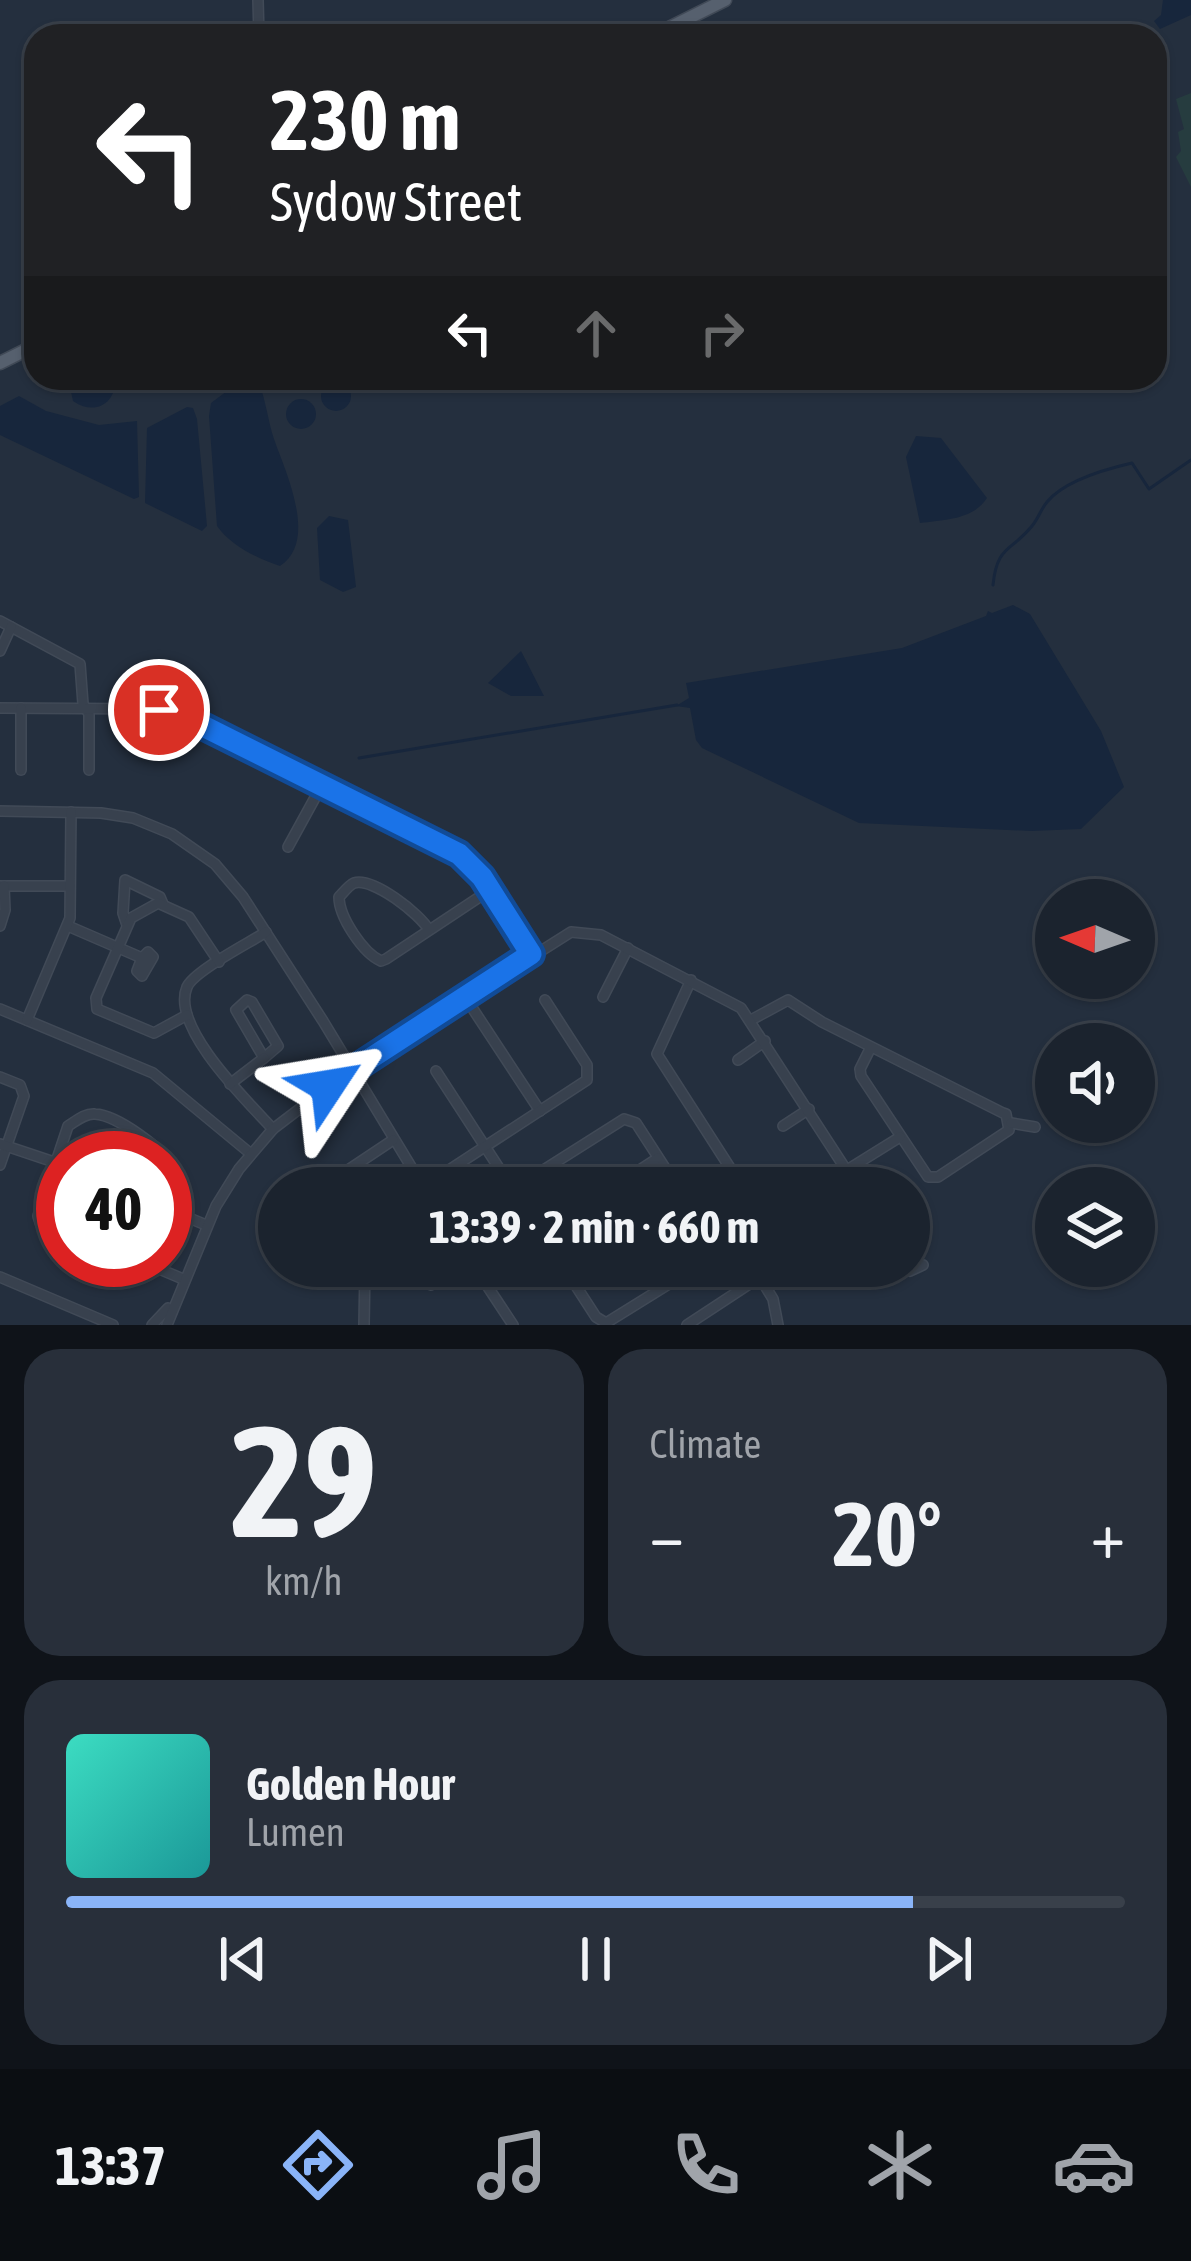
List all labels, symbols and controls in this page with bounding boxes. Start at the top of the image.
icon: left [72,72,228,228]
text: 230 m [270,72,460,168]
text: Sydow Street [270,171,522,232]
icon: left [437,300,503,366]
icon: ahead [563,300,629,366]
icon: right [689,300,755,366]
pin [108,659,210,761]
icon: arrive [126,677,192,743]
north arrow [1035,879,1155,999]
map controls [1035,879,1155,1287]
position arrow [265,1023,391,1149]
button: sound [1035,1023,1155,1143]
speed limit sign: 40 [36,1131,192,1287]
button: layers [1035,1167,1155,1287]
text: 13:39 · 2 min · 660 m [429,1201,759,1253]
text: 29 [230,1391,377,1570]
text: Climate [650,1422,761,1466]
text: 20° [833,1482,942,1585]
text: − [650,1496,684,1572]
text: + [1091,1496,1125,1572]
text: km/h [265,1559,342,1603]
text: Golden Hour [246,1758,455,1810]
text: Lumen [246,1810,345,1854]
icon: previous [210,1926,276,1992]
icon: pause [563,1926,629,1992]
icon: next [916,1926,982,1992]
icon: directions [276,2123,360,2207]
icon: music [470,2123,554,2207]
icon: phone [664,2123,748,2207]
icon: climate [858,2123,942,2207]
icon: car [1052,2123,1136,2207]
text: 13:37 [55,2135,166,2196]

